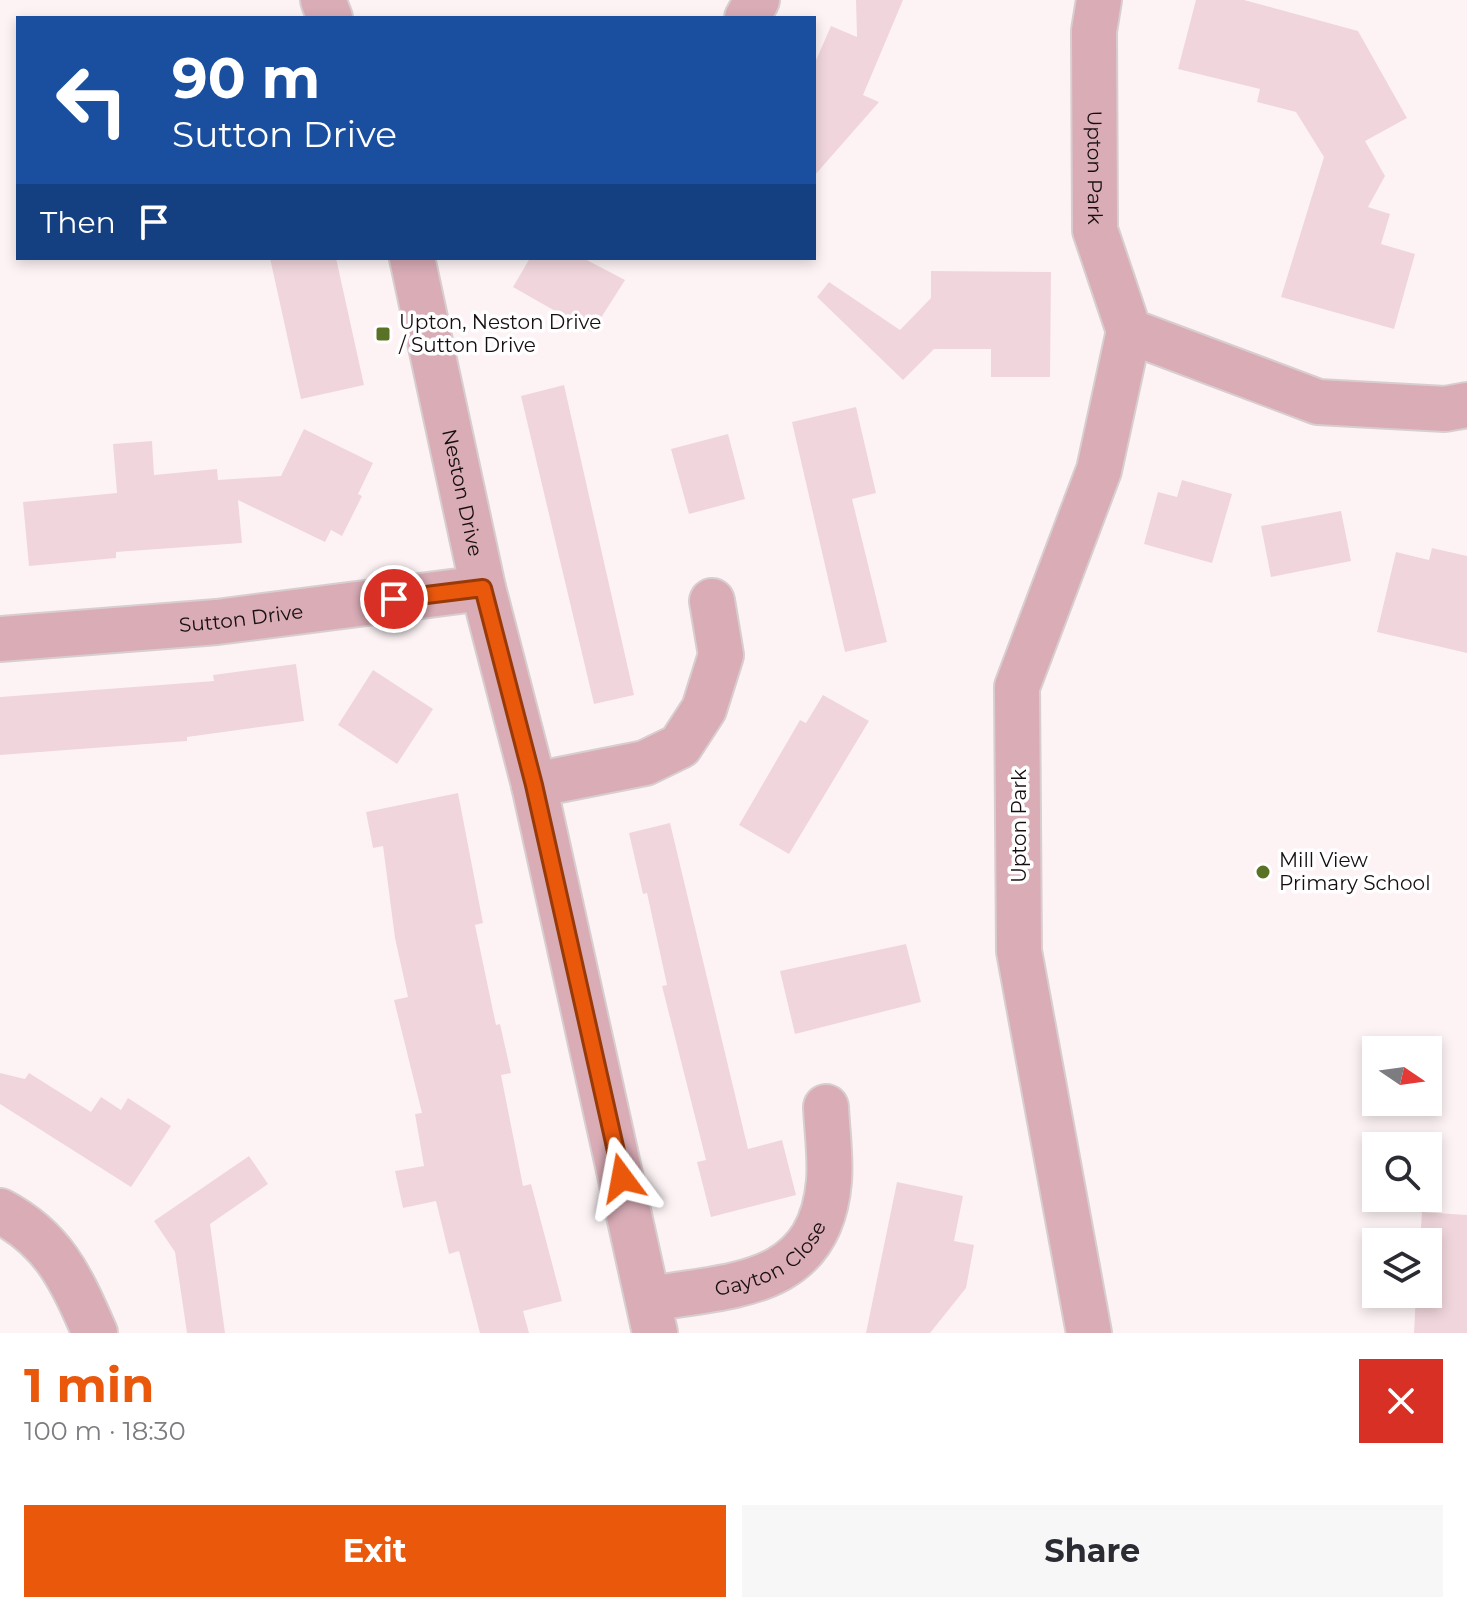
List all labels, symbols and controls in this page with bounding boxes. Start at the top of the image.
text: 90 m [172,44,320,112]
icon: left [40,48,144,152]
street label: Upton Park [1082,110,1107,225]
text: Sutton Drive [172,112,397,156]
icon: arrive [132,200,176,244]
text: Then [40,204,116,241]
place label: Upton, Neston Drive / Sutton Drive [398,310,601,357]
marker: Upton, Neston Drive / Sutton Drive [374,325,392,343]
street label: Neston Drive [437,427,488,559]
pin [360,565,428,633]
icon: arrive [372,577,416,621]
street label: Sutton Drive [178,599,305,637]
street label: Upton Park [1007,769,1031,883]
place label: Mill View Primary School [1279,848,1431,895]
marker: Mill View Primary School [1254,863,1272,881]
north arrow [1362,1036,1442,1116]
map controls [1362,1036,1442,1308]
button: search [1362,1132,1442,1212]
position arrow [580,1136,664,1220]
street label: Gayton Close [713,1217,831,1301]
button: layers [1362,1228,1442,1308]
text: 1 min [24,1356,154,1414]
button: close [1359,1359,1443,1443]
text: 100 m · 18:30 [24,1415,186,1447]
button: Exit [24,1505,726,1597]
button: Share [742,1505,1443,1597]

